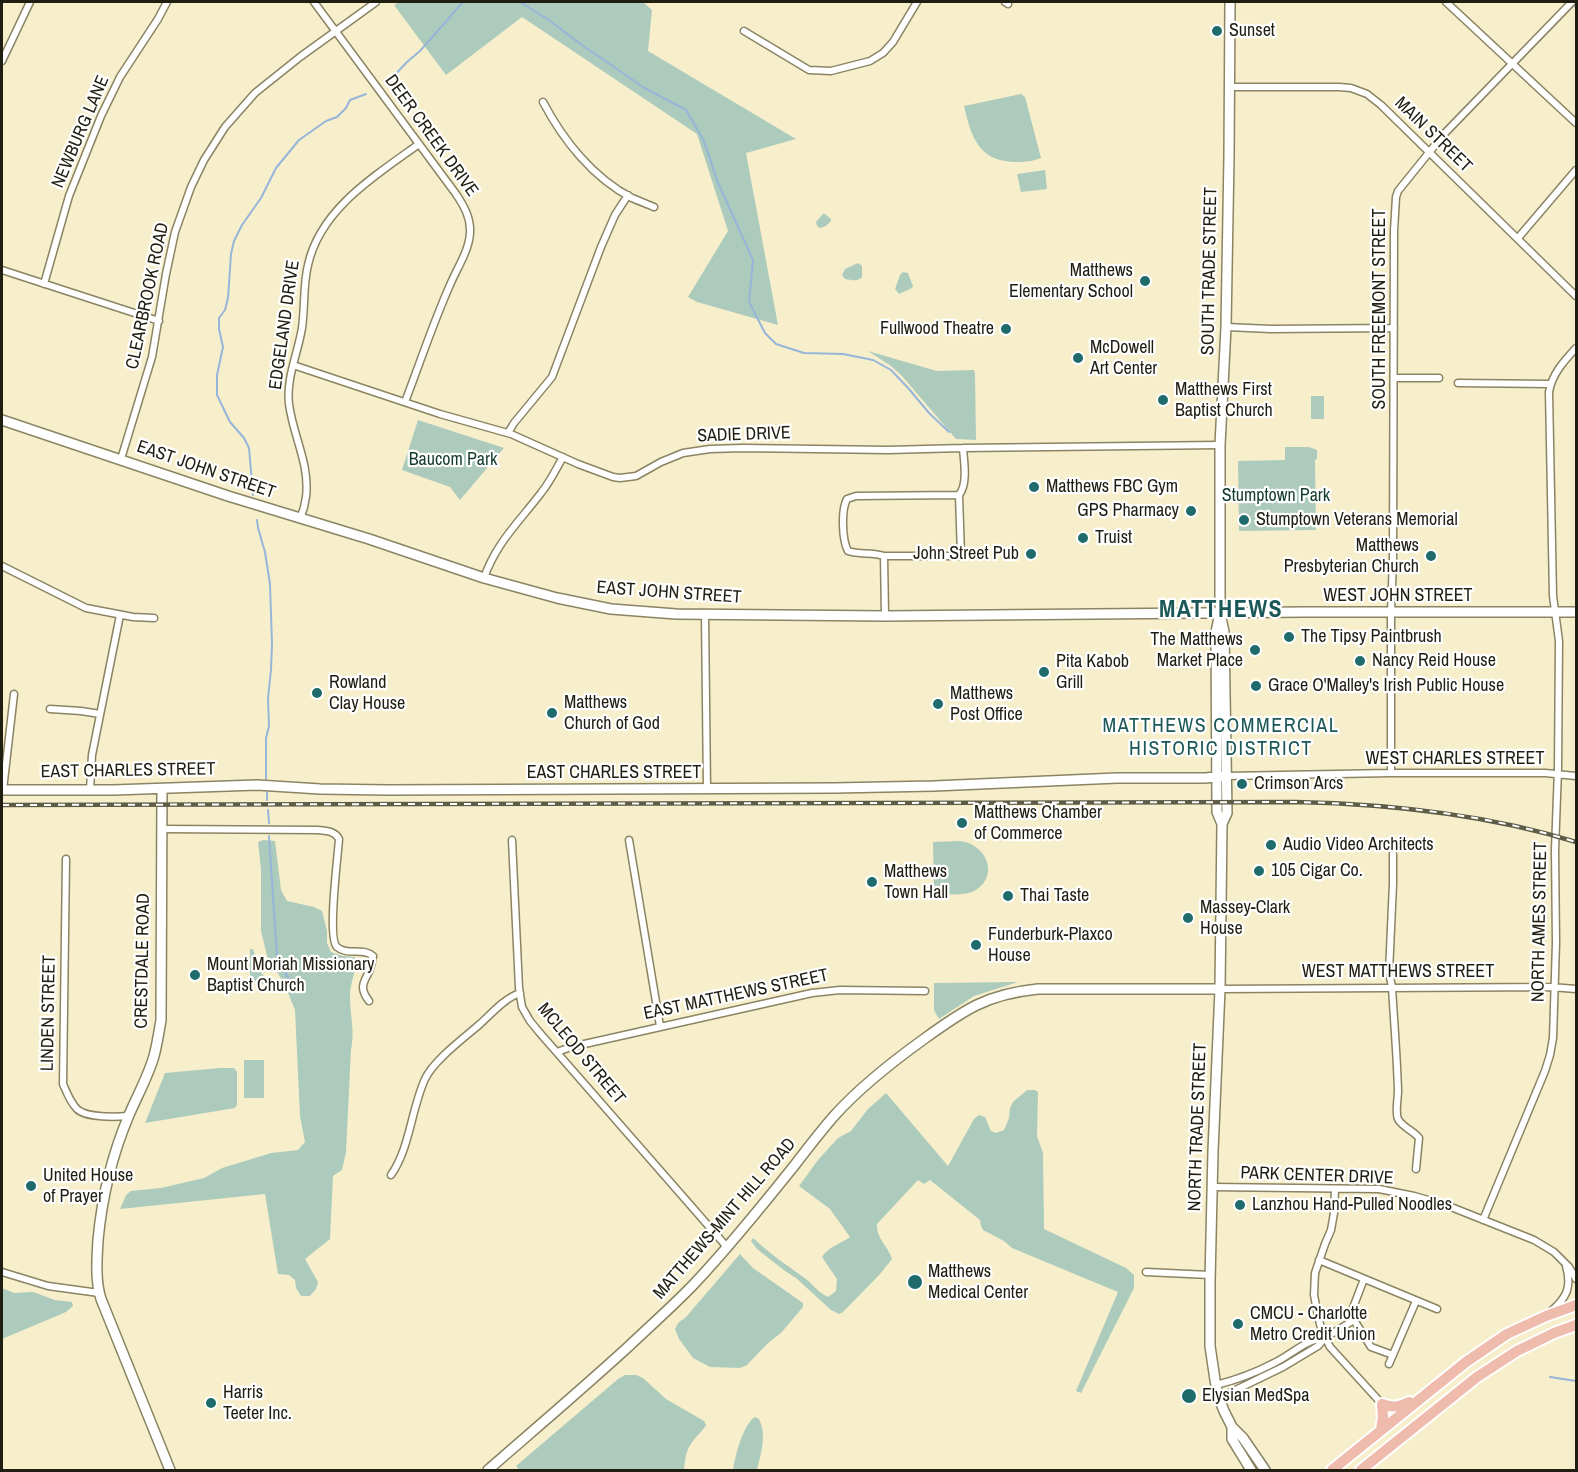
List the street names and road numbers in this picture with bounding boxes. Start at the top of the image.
street label: DEER CREEK DRIVE [380,71,482,201]
street label: NEWBURG LANE [48,73,114,191]
street label: MAIN STREET [1390,93,1476,177]
street label: SOUTH TRADE STREET [1198,187,1222,355]
street label: SOUTH FREEMONT STREET [1369,209,1391,409]
street label: CLEARBROOK ROAD [122,221,174,371]
street label: EDGELAND DRIVE [265,259,305,391]
street label: SADIE DRIVE [697,423,791,447]
street label: EAST JOHN STREET [134,436,278,504]
street label: EAST JOHN STREET [596,577,742,609]
street label: WEST JOHN STREET [1323,585,1473,607]
street label: WEST CHARLES STREET [1366,748,1544,770]
street label: EAST CHARLES STREET [40,759,216,783]
street label: EAST CHARLES STREET [527,762,701,784]
street label: NORTH AMES STREET [1528,842,1552,1002]
street label: CRESTDALE ROAD [131,893,155,1029]
street label: LINDEN STREET [37,955,61,1071]
street label: WEST MATTHEWS STREET [1302,961,1494,983]
street label: EAST MATTHEWS STREET [642,965,830,1025]
street label: MCLEOD STREET [532,999,630,1109]
street label: NORTH TRADE STREET [1184,1042,1212,1212]
street label: MATTHEWS-MINT HILL ROAD [649,1134,801,1304]
street label: PARK CENTER DRIVE [1240,1163,1394,1189]

